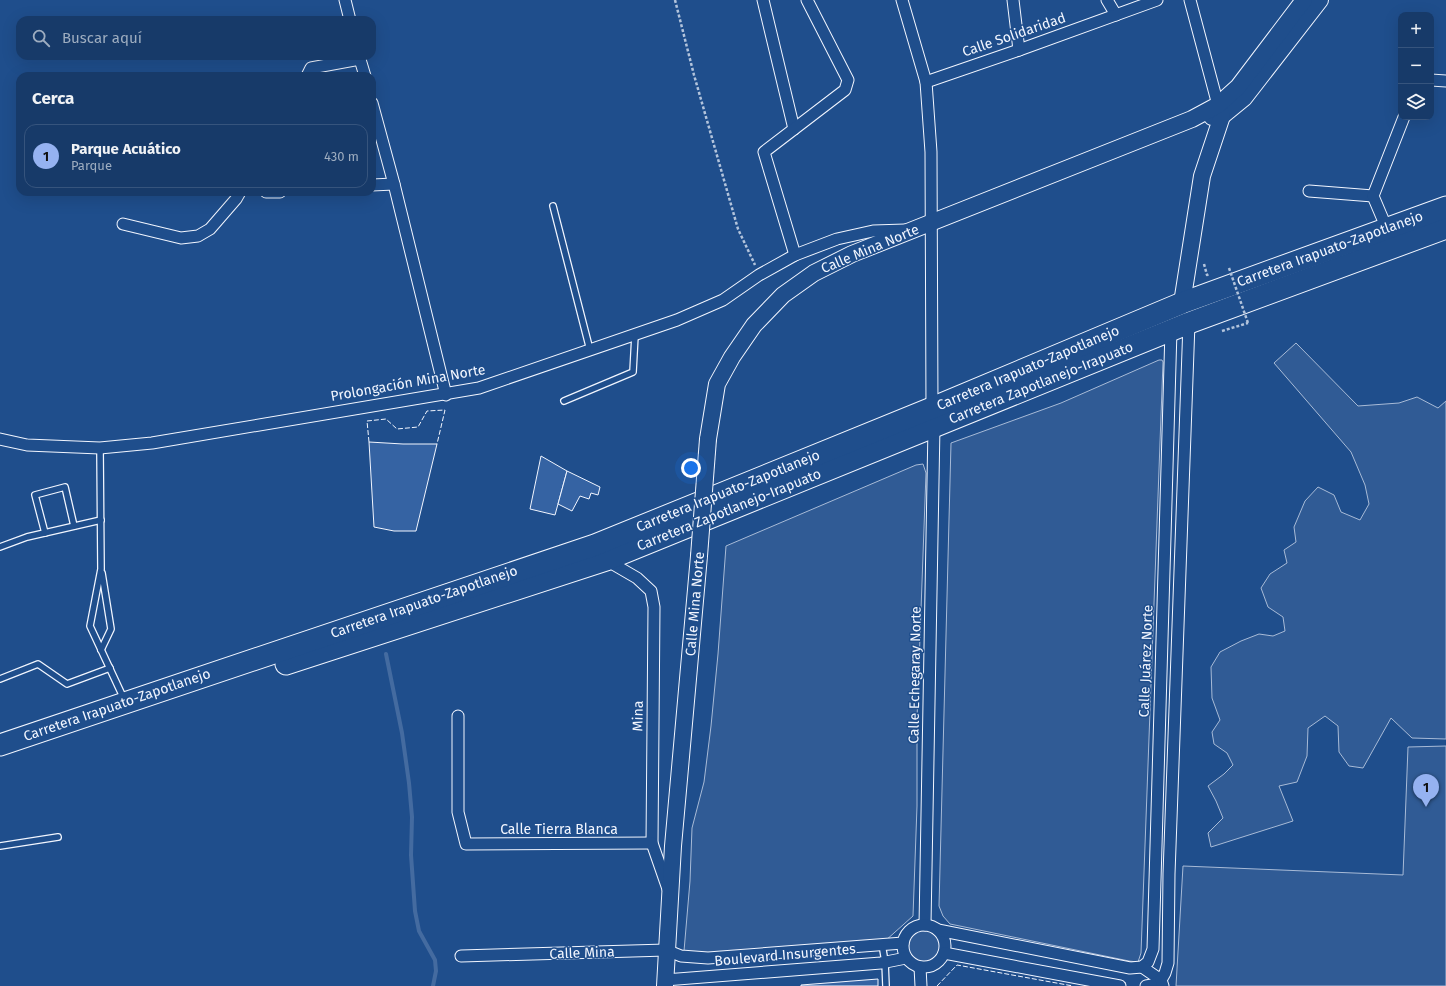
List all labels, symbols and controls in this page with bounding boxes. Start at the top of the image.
street label: Calle Solidaridad [960,9,1068,61]
map controls [1398,12,1434,120]
button: + [1398,12,1434,48]
search box [16,16,376,60]
icon: search [30,27,52,49]
text: Buscar aquí [62,29,142,47]
button: − [1398,48,1434,84]
button: layers [1398,84,1434,120]
text: Cerca [32,88,74,109]
text: Parque Acuático [71,140,181,158]
text: 1 [43,149,49,164]
text: 430 m [324,149,359,164]
text: Parque [71,158,112,173]
street label: Carretera Irapuato-Zapotlanejo [1235,207,1425,291]
street label: Calle Mina Norte [819,221,921,277]
street label: Carretera Irapuato-Zapotlanejo [934,322,1122,414]
street label: Carretera Zapotlanejo-Irapuato [946,338,1136,428]
street label: Prolongación Mina Norte [329,361,487,405]
street label: Carretera Irapuato-Zapotlanejo [634,446,822,536]
your location [681,458,701,478]
street label: Carretera Zapotlanejo-Irapuato [634,465,824,555]
street label: Calle Mina Norte [682,551,708,657]
street label: Carretera Irapuato-Zapotlanejo [328,562,520,642]
street label: Calle Juárez Norte [1136,604,1156,718]
street label: Calle Echegaray Norte [905,606,925,744]
street label: Carretera Irapuato-Zapotlanejo [21,665,213,745]
street label: Mina [629,701,647,731]
pin: 1 [1413,774,1439,807]
street label: Calle Tierra Blanca [500,821,618,838]
street label: Boulevard Insurgentes [714,940,857,970]
street label: Calle Mina [549,943,615,963]

